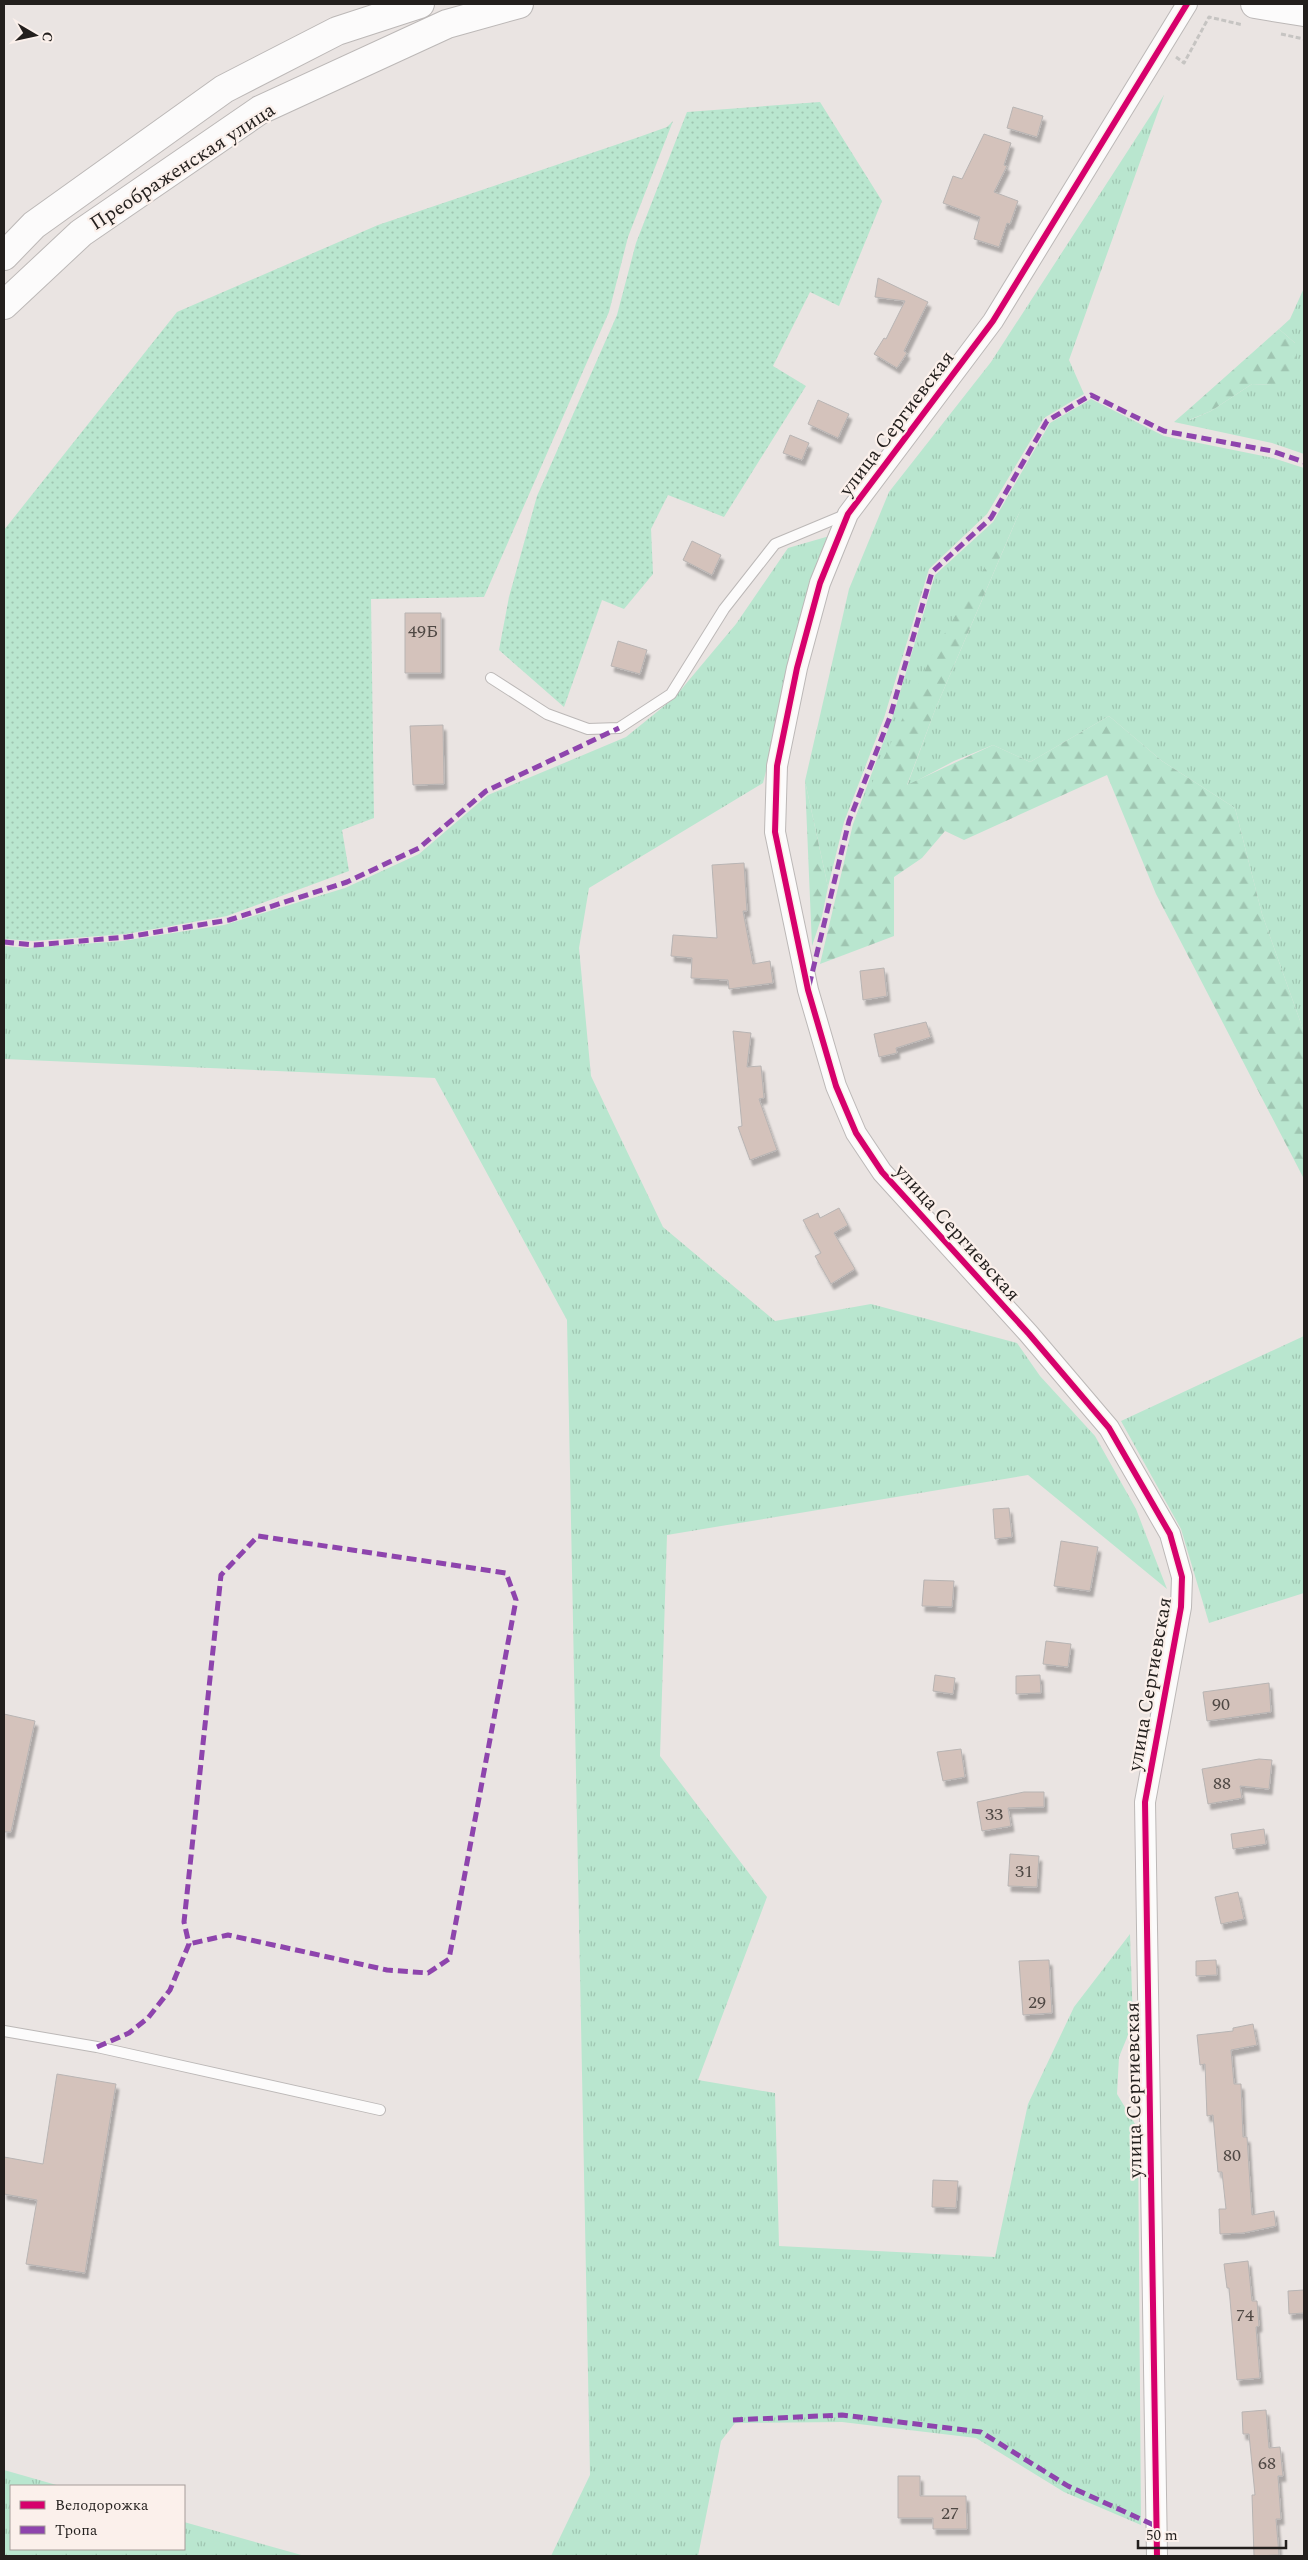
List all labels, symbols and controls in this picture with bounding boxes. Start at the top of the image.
north arrow [10,10,60,60]
text: С [36,30,58,44]
street label: Преображенская улица [84,95,281,238]
street label: улица Сергиевская [831,344,962,504]
house number: 49Б [408,618,438,645]
street label: улица Сергиевская [886,1156,1027,1308]
street label: улица Сергиевская [1120,1595,1180,1775]
house number: 90 [1212,1691,1230,1718]
house number: 88 [1213,1770,1231,1797]
house number: 33 [985,1801,1003,1828]
house number: 31 [1015,1858,1033,1885]
house number: 29 [1028,1989,1046,2016]
street label: улица Сергиевская [1117,2002,1151,2179]
house number: 80 [1223,2142,1241,2169]
house number: 74 [1236,2302,1254,2329]
house number: 68 [1258,2450,1276,2477]
legend [10,2485,185,2550]
text: Велодорожка [55,2494,149,2517]
house number: 27 [941,2500,959,2527]
scale bar [1138,2518,1286,2550]
text: Тропа [55,2519,98,2542]
text: 50 m [1146,2524,1178,2547]

